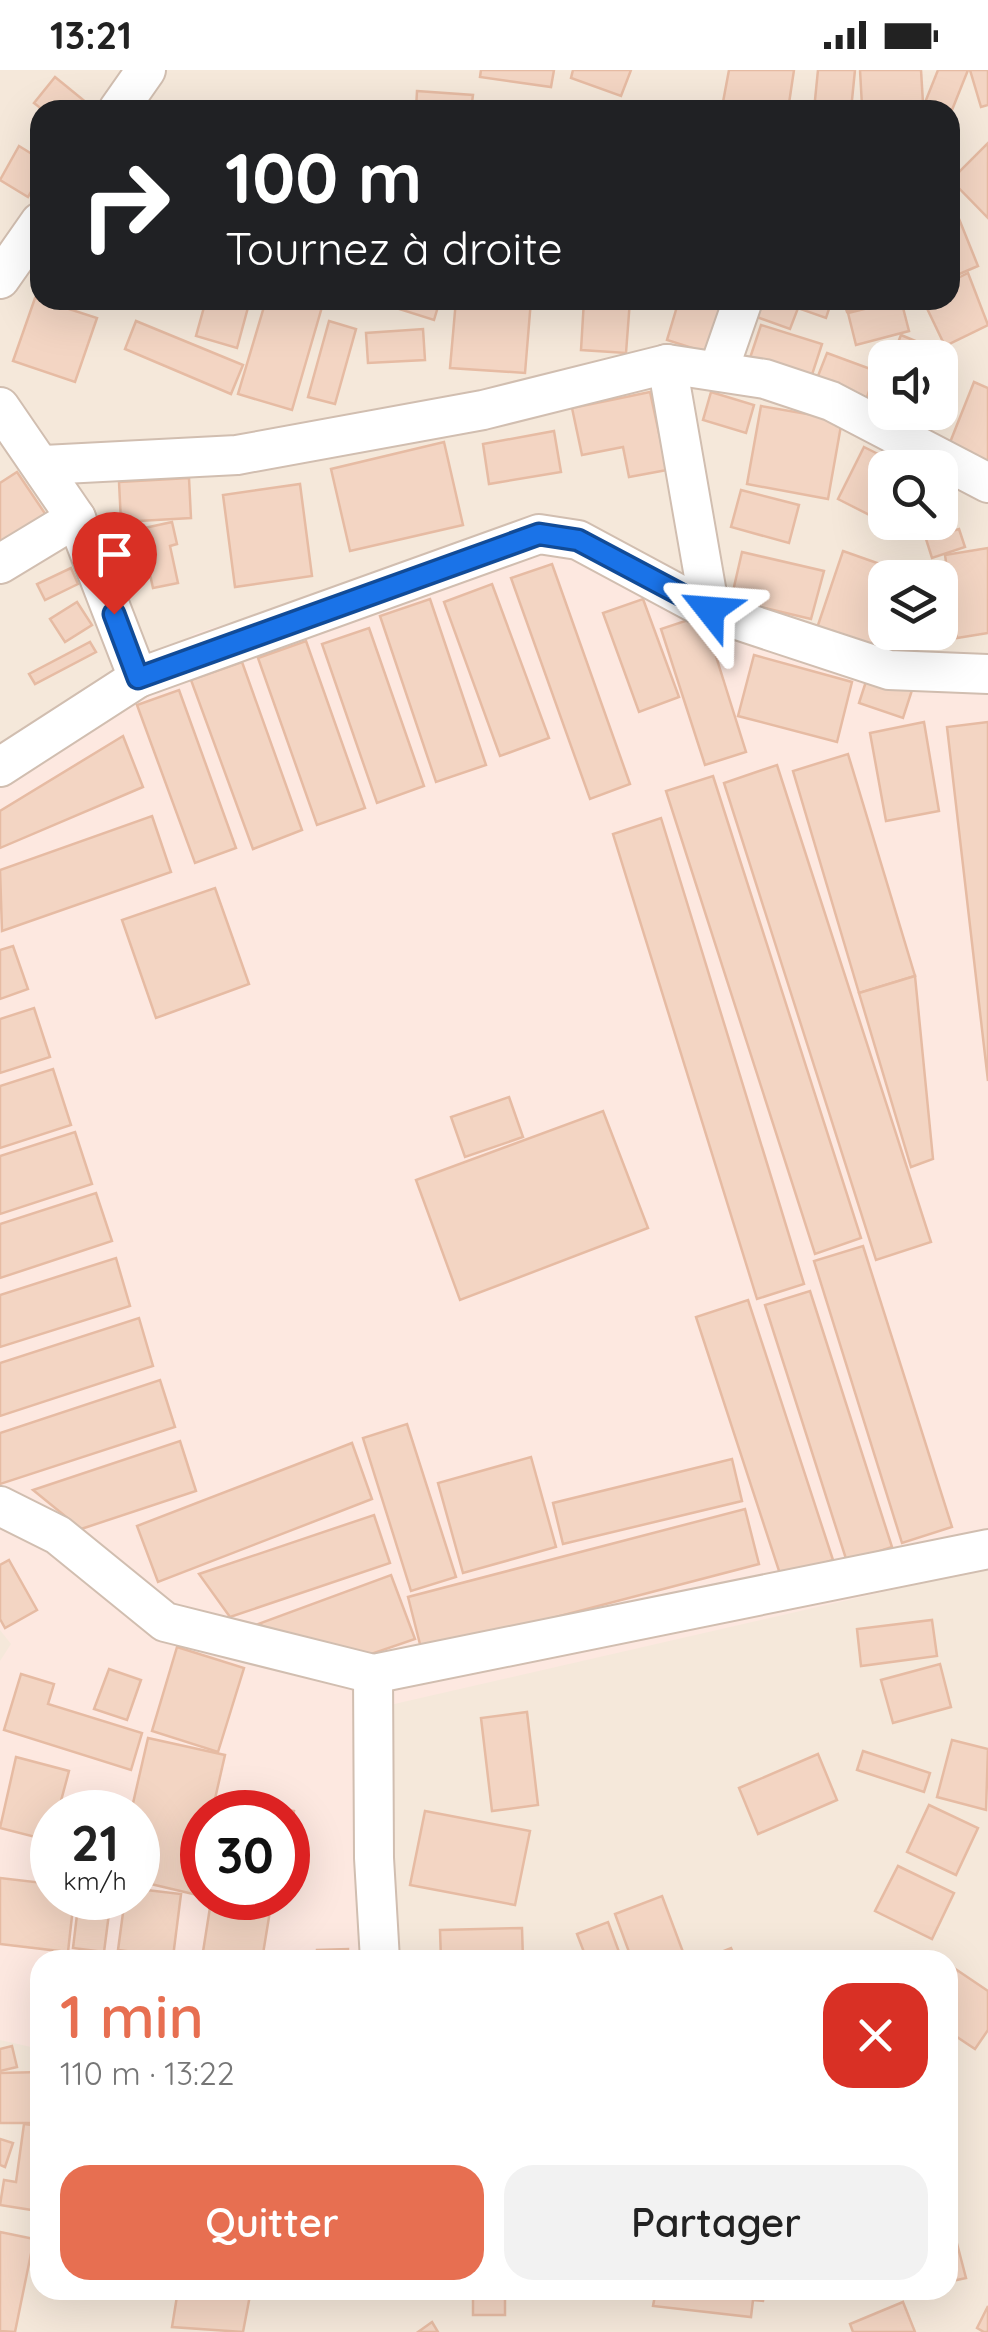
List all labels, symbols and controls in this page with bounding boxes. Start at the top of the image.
text: 13:21 [50,11,132,59]
text: 100 m [225,133,422,221]
icon: right [60,140,190,270]
text: Tournez à droite [225,220,563,276]
map controls [868,340,958,650]
button: sound [868,340,958,430]
button: search [868,450,958,540]
pin [72,512,157,615]
icon: arrive [87,527,142,582]
position arrow [658,558,762,662]
button: layers [868,560,958,650]
speed limit sign: 30 [180,1790,310,1920]
text: 21 [71,1811,119,1874]
text: km/h [63,1865,127,1896]
text: 1 min [60,1978,204,2053]
button: close [823,1983,928,2088]
text: 110 m · 13:22 [60,2053,234,2093]
button: Quitter [60,2165,484,2280]
button: Partager [504,2165,928,2280]

